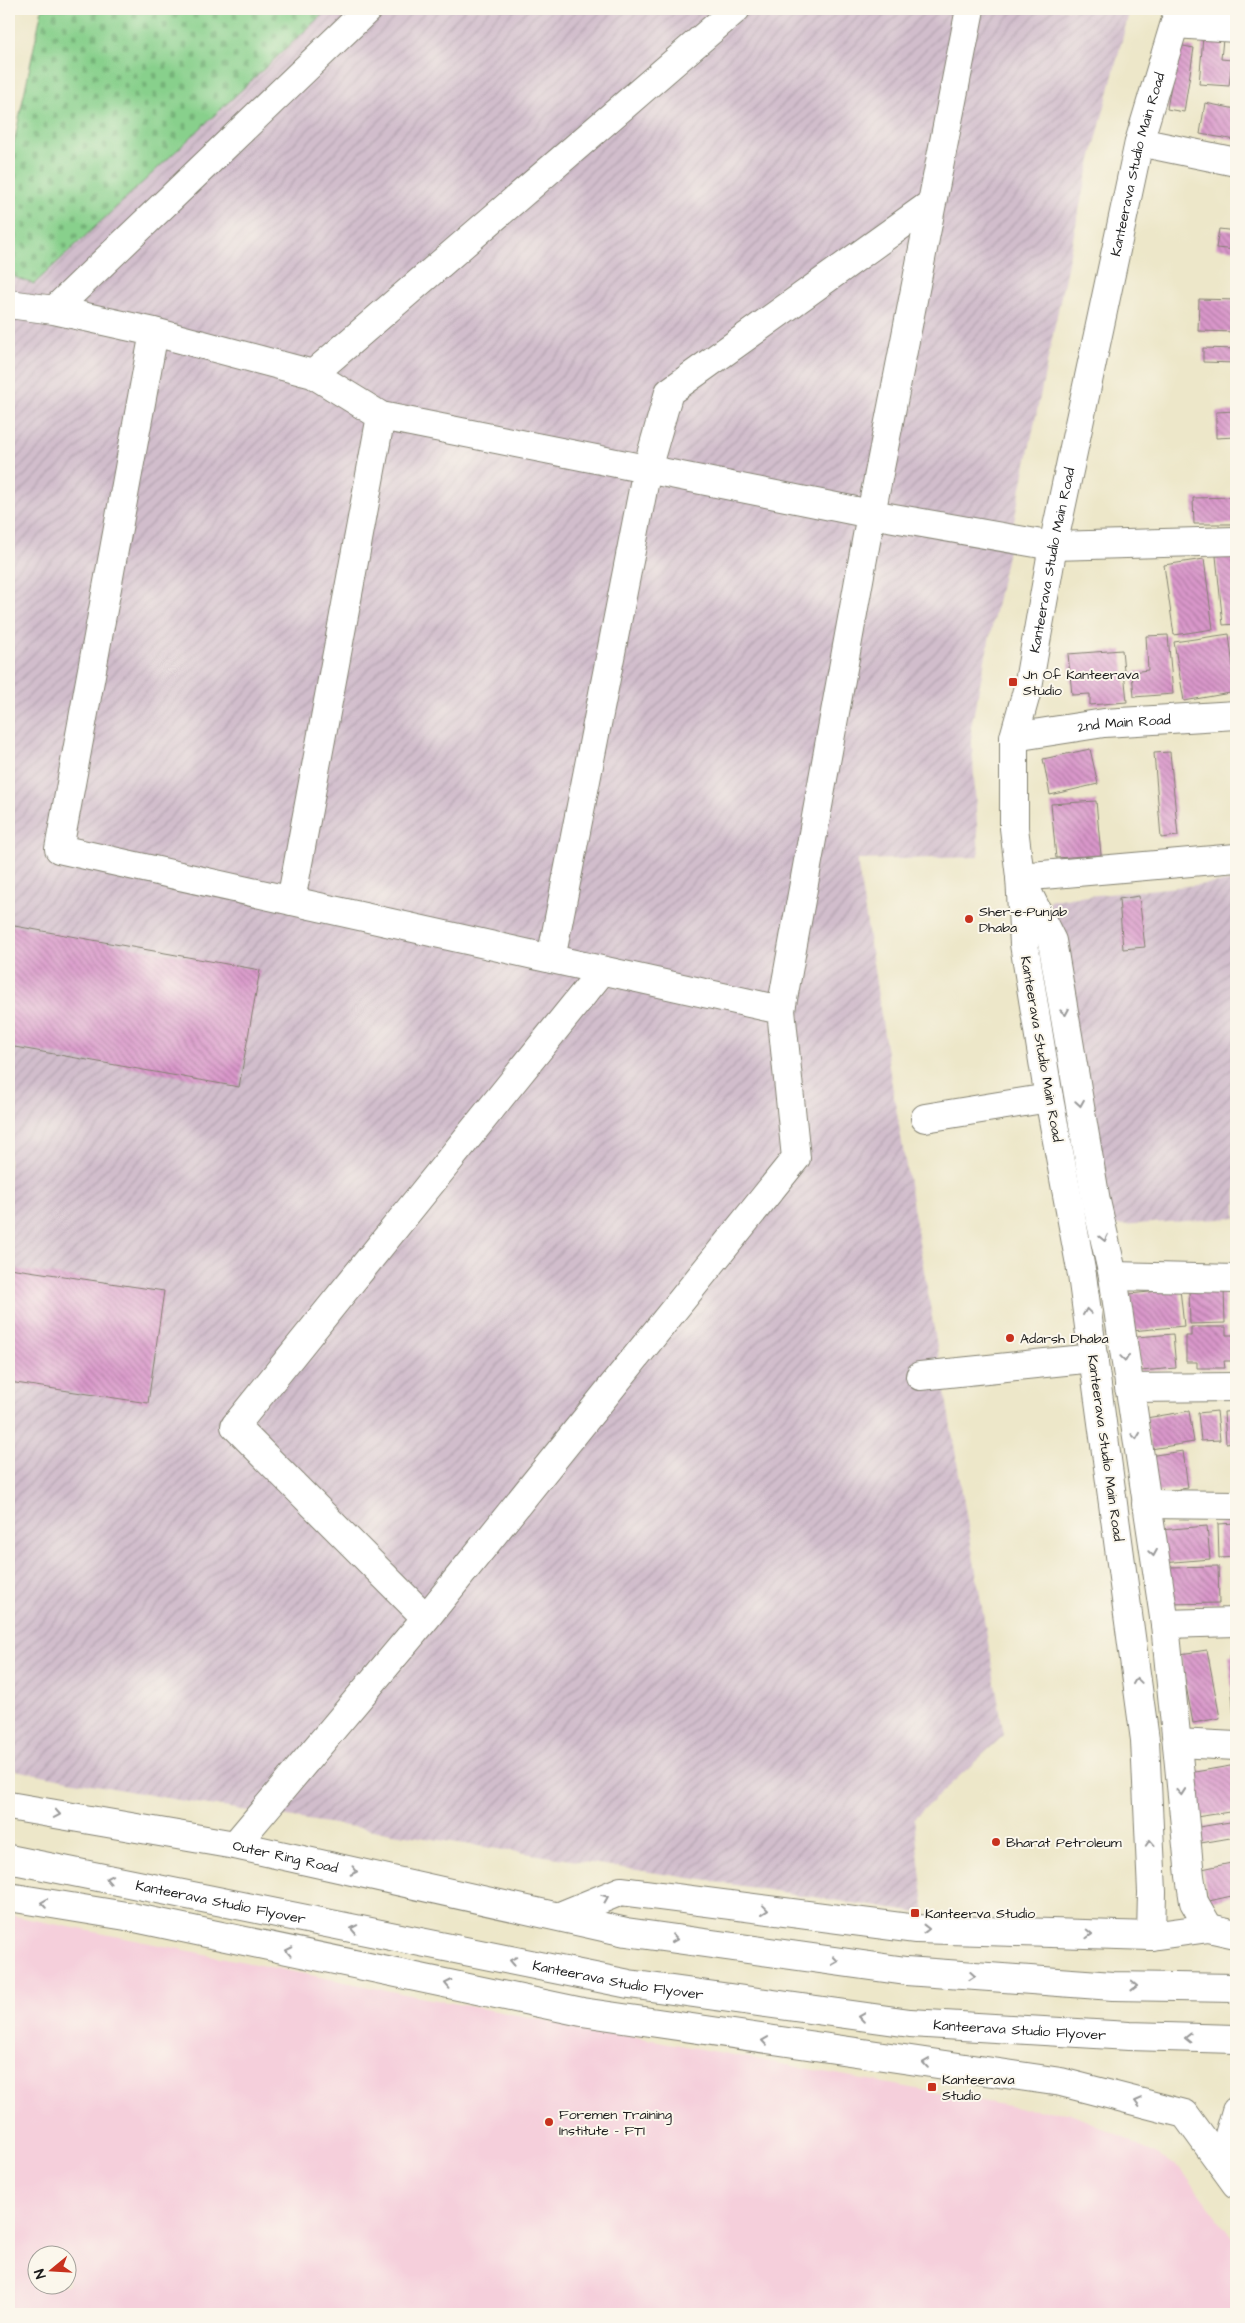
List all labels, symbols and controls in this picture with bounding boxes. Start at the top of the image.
street label: Kanteerava Studio Main Road [1106,70,1170,258]
street label: Kanteerava Studio Main Road [1025,466,1080,655]
place label: Jn Of Kanteerava Studio [1023,665,1139,701]
marker: Jn Of Kanteerava Studio [1007,676,1019,688]
street label: 2nd Main Road [1076,710,1171,738]
place label: Sher-e-Punjab Dhaba [979,902,1067,938]
marker: Sher-e-Punjab Dhaba [963,913,975,925]
street label: Kanteerava Studio Main Road [1015,955,1067,1144]
one-way arrow [1059,1008,1069,1016]
one-way arrow [1075,1098,1085,1107]
one-way arrow [1099,1234,1109,1243]
one-way arrow [1083,1308,1093,1316]
place label: Adarsh Dhaba [1020,1329,1109,1349]
marker: Adarsh Dhaba [1004,1332,1016,1344]
street label: Kanteerava Studio Main Road [1082,1353,1128,1543]
one-way arrow [1119,1355,1130,1363]
one-way arrow [1130,1433,1141,1441]
one-way arrow [1148,1548,1158,1557]
one-way arrow [1132,1677,1143,1685]
one-way arrow [1175,1788,1186,1796]
one-way arrow [52,1809,61,1819]
place label: Bharat Petroleum [1006,1833,1122,1853]
street label: Outer Ring Road [231,1836,340,1879]
marker: Bharat Petroleum [990,1836,1002,1848]
one-way arrow [1144,1839,1155,1847]
one-way arrow [350,1865,358,1875]
one-way arrow [104,1875,113,1885]
street label: Kanteerava Studio Flyover [134,1876,308,1930]
one-way arrow [600,1893,609,1904]
one-way arrow [40,1898,48,1908]
one-way arrow [761,1904,770,1914]
place label: Kanteerva Studio [925,1904,1035,1924]
marker: Kanteerva Studio [909,1907,921,1919]
one-way arrow [349,1924,358,1935]
one-way arrow [923,1924,931,1934]
one-way arrow [1085,1928,1093,1939]
one-way arrow [670,1933,679,1943]
one-way arrow [285,1946,294,1957]
one-way arrow [509,1956,517,1967]
street label: Kanteerava Studio Flyover [531,1956,705,2005]
one-way arrow [831,1956,840,1966]
one-way arrow [968,1970,976,1981]
one-way arrow [444,1979,453,1990]
one-way arrow [1130,1981,1138,1991]
one-way arrow [858,2012,866,2022]
street label: Kanteerava Studio Flyover [933,2015,1107,2046]
one-way arrow [1183,2032,1191,2043]
one-way arrow [761,2036,770,2046]
one-way arrow [922,2058,930,2069]
place label: Kanteerava Studio [942,2070,1015,2106]
marker: Kanteerava Studio [926,2081,938,2093]
one-way arrow [1133,2097,1142,2108]
place label: Foremen Training Institute - FTI [559,2105,672,2141]
marker: Foremen Training Institute - FTI [543,2116,555,2128]
north arrow [28,2246,78,2296]
text: N [30,2266,51,2281]

